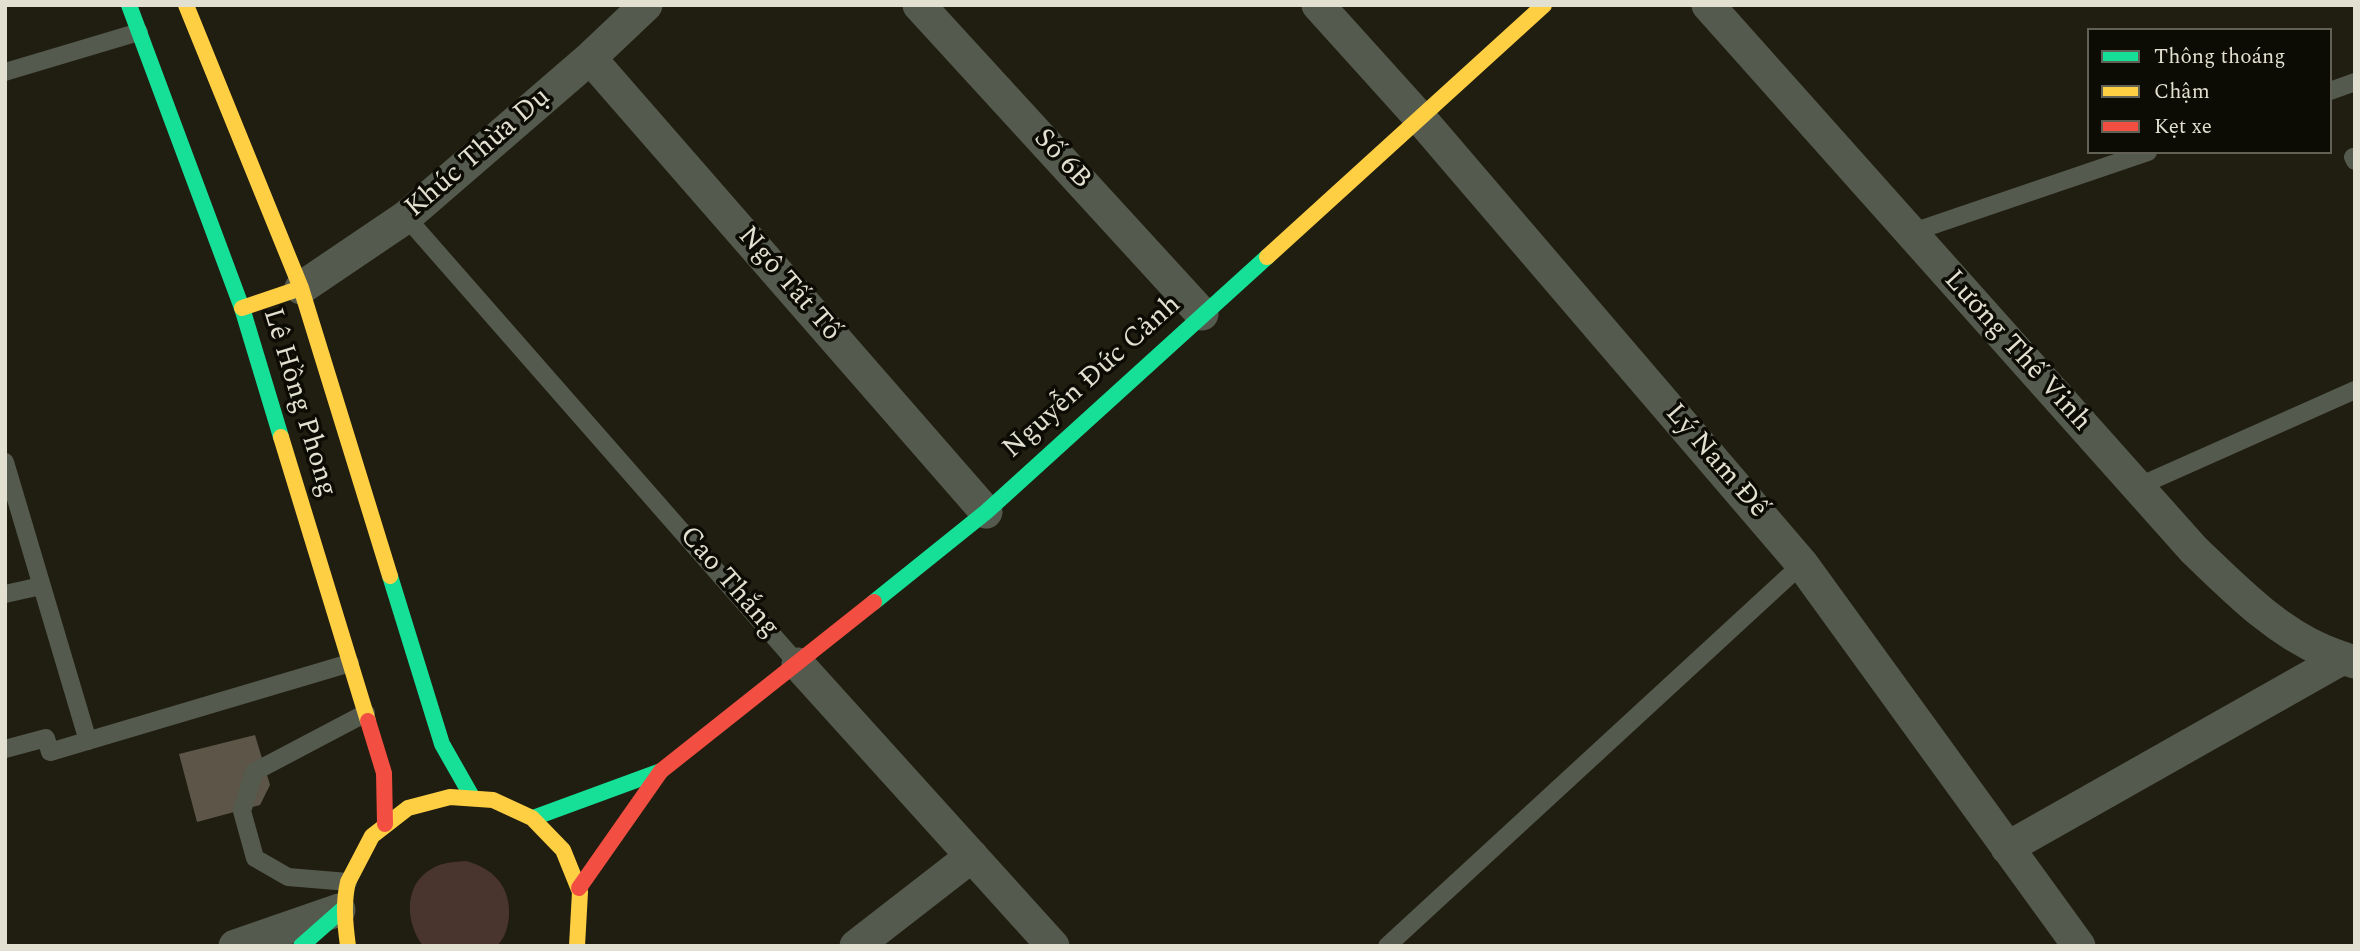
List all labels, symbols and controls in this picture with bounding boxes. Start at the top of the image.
legend [2087,28,2332,154]
text: Thông thoáng [2154,41,2286,73]
text: Chậm [2154,76,2210,108]
street label: Khúc Thừa Dụ [400,82,558,226]
text: Kẹt xe [2154,111,2212,143]
street label: Số 6B [1025,123,1097,197]
street label: Ngô Tất Tố [729,221,847,349]
street label: Lương Thế Vinh [1935,265,2097,439]
street label: Nguyễn Đức Cảnh [997,289,1189,467]
street label: Lê Hồng Phong [253,305,343,501]
street label: Lý Nam Đế [1656,398,1774,526]
street label: Cao Thắng [671,521,785,645]

